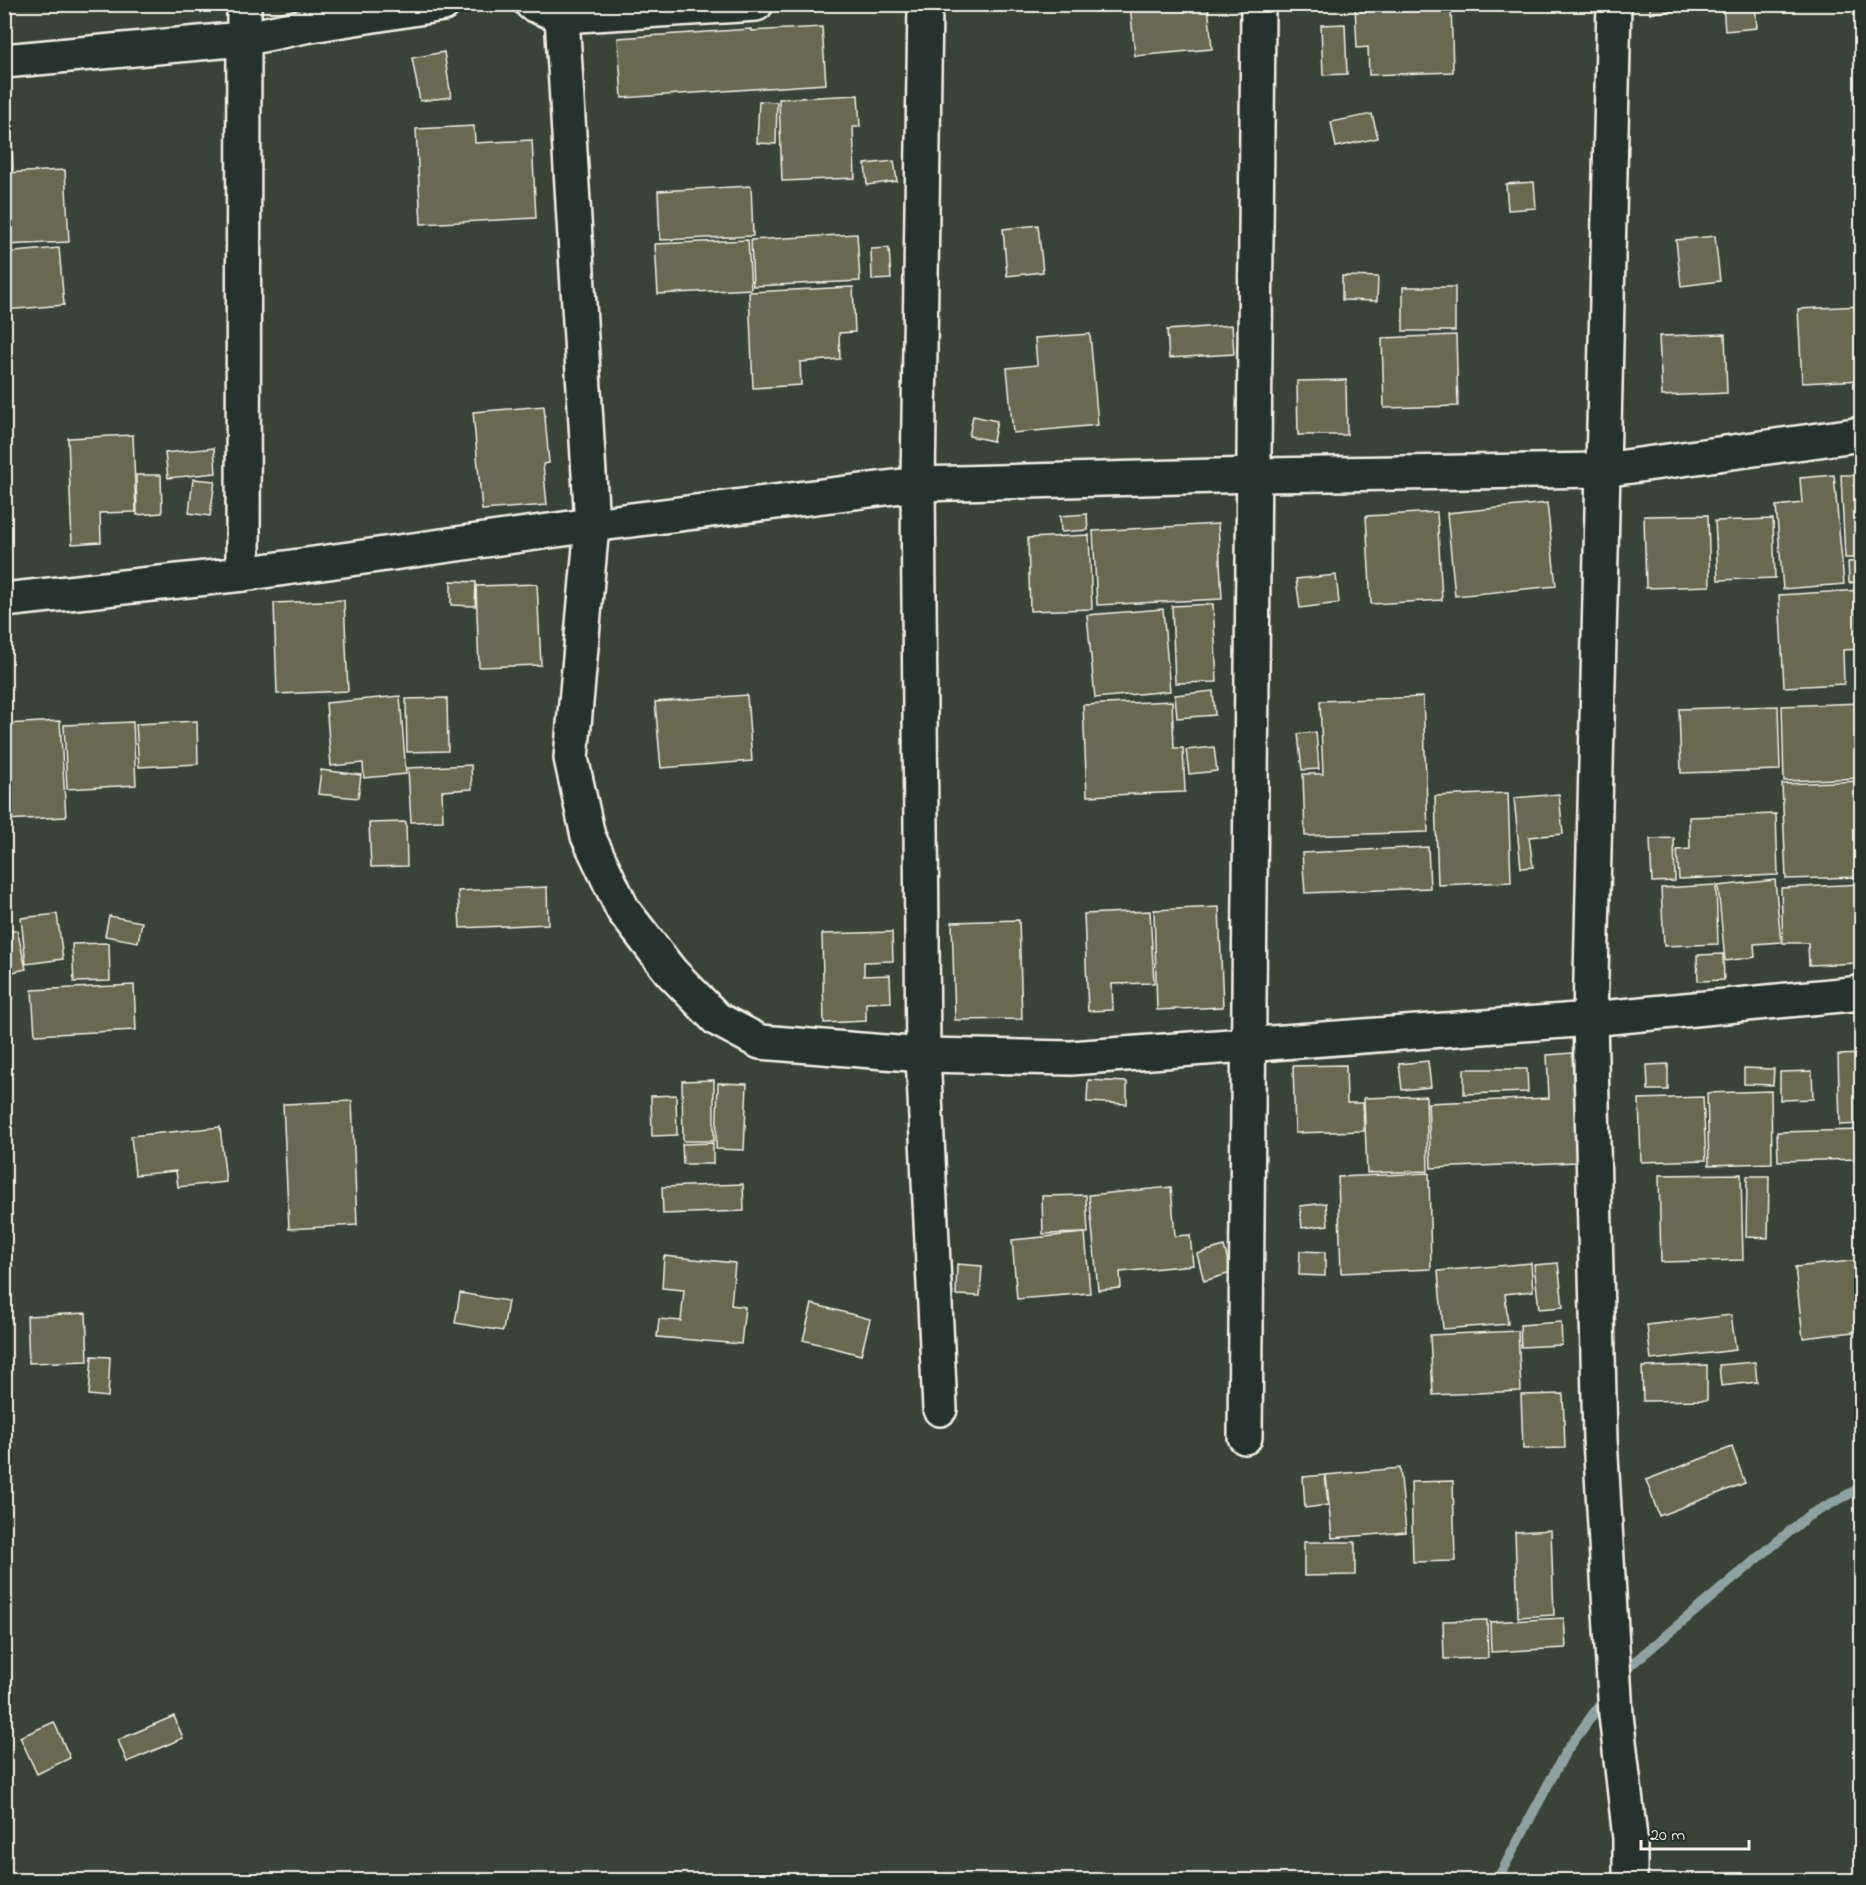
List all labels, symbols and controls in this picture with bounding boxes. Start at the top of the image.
scale bar [1641,1813,1749,1851]
text: 20 m [1650,1823,1685,1849]

